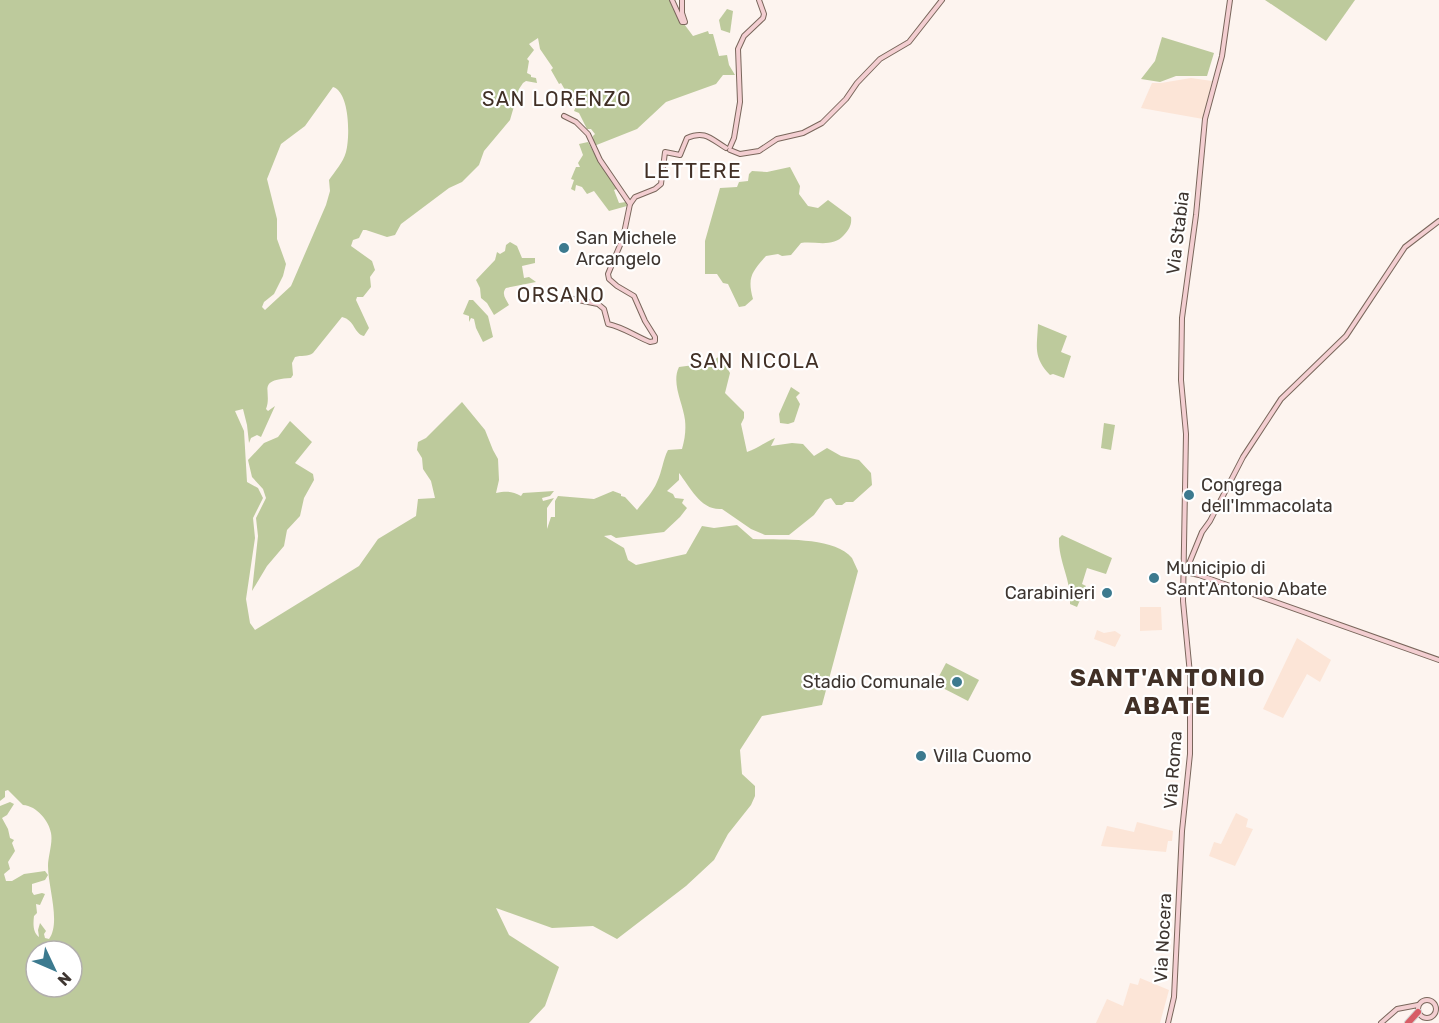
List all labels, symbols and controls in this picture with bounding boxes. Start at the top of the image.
district label: SAN LORENZO [482,87,632,111]
district label: LETTERE [644,158,742,183]
street label: Via Stabia [1162,190,1194,276]
place label: San Michele Arcangelo [576,227,677,270]
marker: San Michele Arcangelo [557,241,571,255]
district label: ORSANO [517,283,605,307]
district label: SAN NICOLA [690,349,820,373]
place label: Congrega dell'Immacolata [1201,474,1333,517]
marker: Congrega dell'Immacolata [1182,488,1196,502]
place label: Municipio di Sant'Antonio Abate [1166,557,1327,600]
marker: Municipio di Sant'Antonio Abate [1147,571,1161,585]
place label: Carabinieri [1005,582,1095,604]
marker: Carabinieri [1100,586,1114,600]
district label: SANT'ANTONIO ABATE [1070,664,1266,720]
place label: Stadio Comunale [803,671,945,693]
marker: Stadio Comunale [950,675,964,689]
street label: Via Roma [1159,730,1187,810]
place label: Villa Cuomo [933,745,1032,767]
marker: Villa Cuomo [914,749,928,763]
street label: Via Nocera [1150,893,1176,983]
north arrow [24,939,84,999]
text: N [54,968,75,990]

